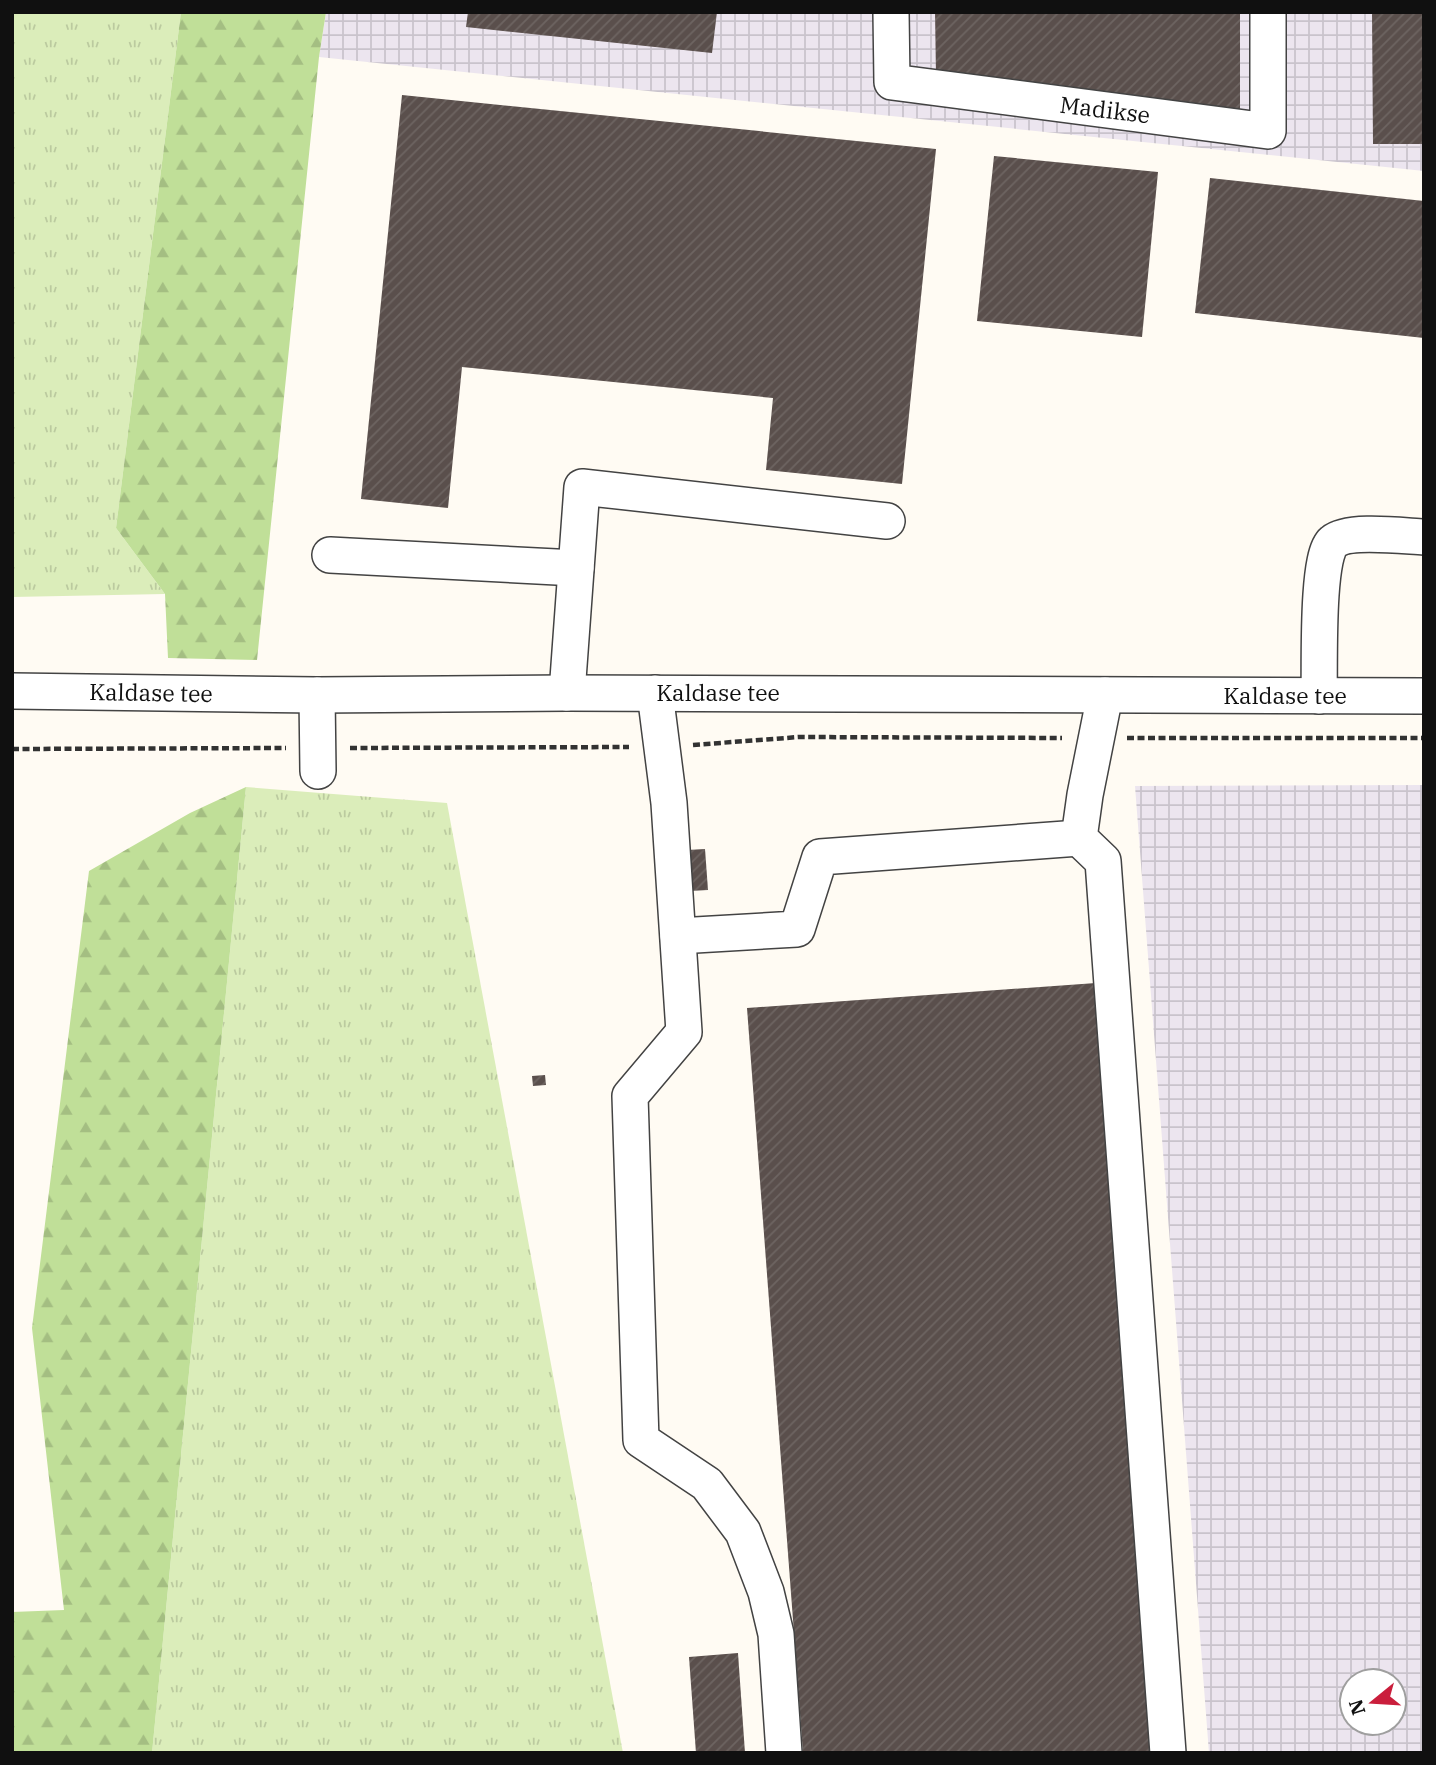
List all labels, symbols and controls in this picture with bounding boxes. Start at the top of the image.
street label: Madikse [1058,89,1152,129]
street label: Kaldase tee [89,676,213,708]
street label: Kaldase tee [656,677,780,707]
street label: Kaldase tee [1223,680,1347,710]
north arrow [1338,1667,1408,1737]
text: N [1343,1696,1371,1718]

